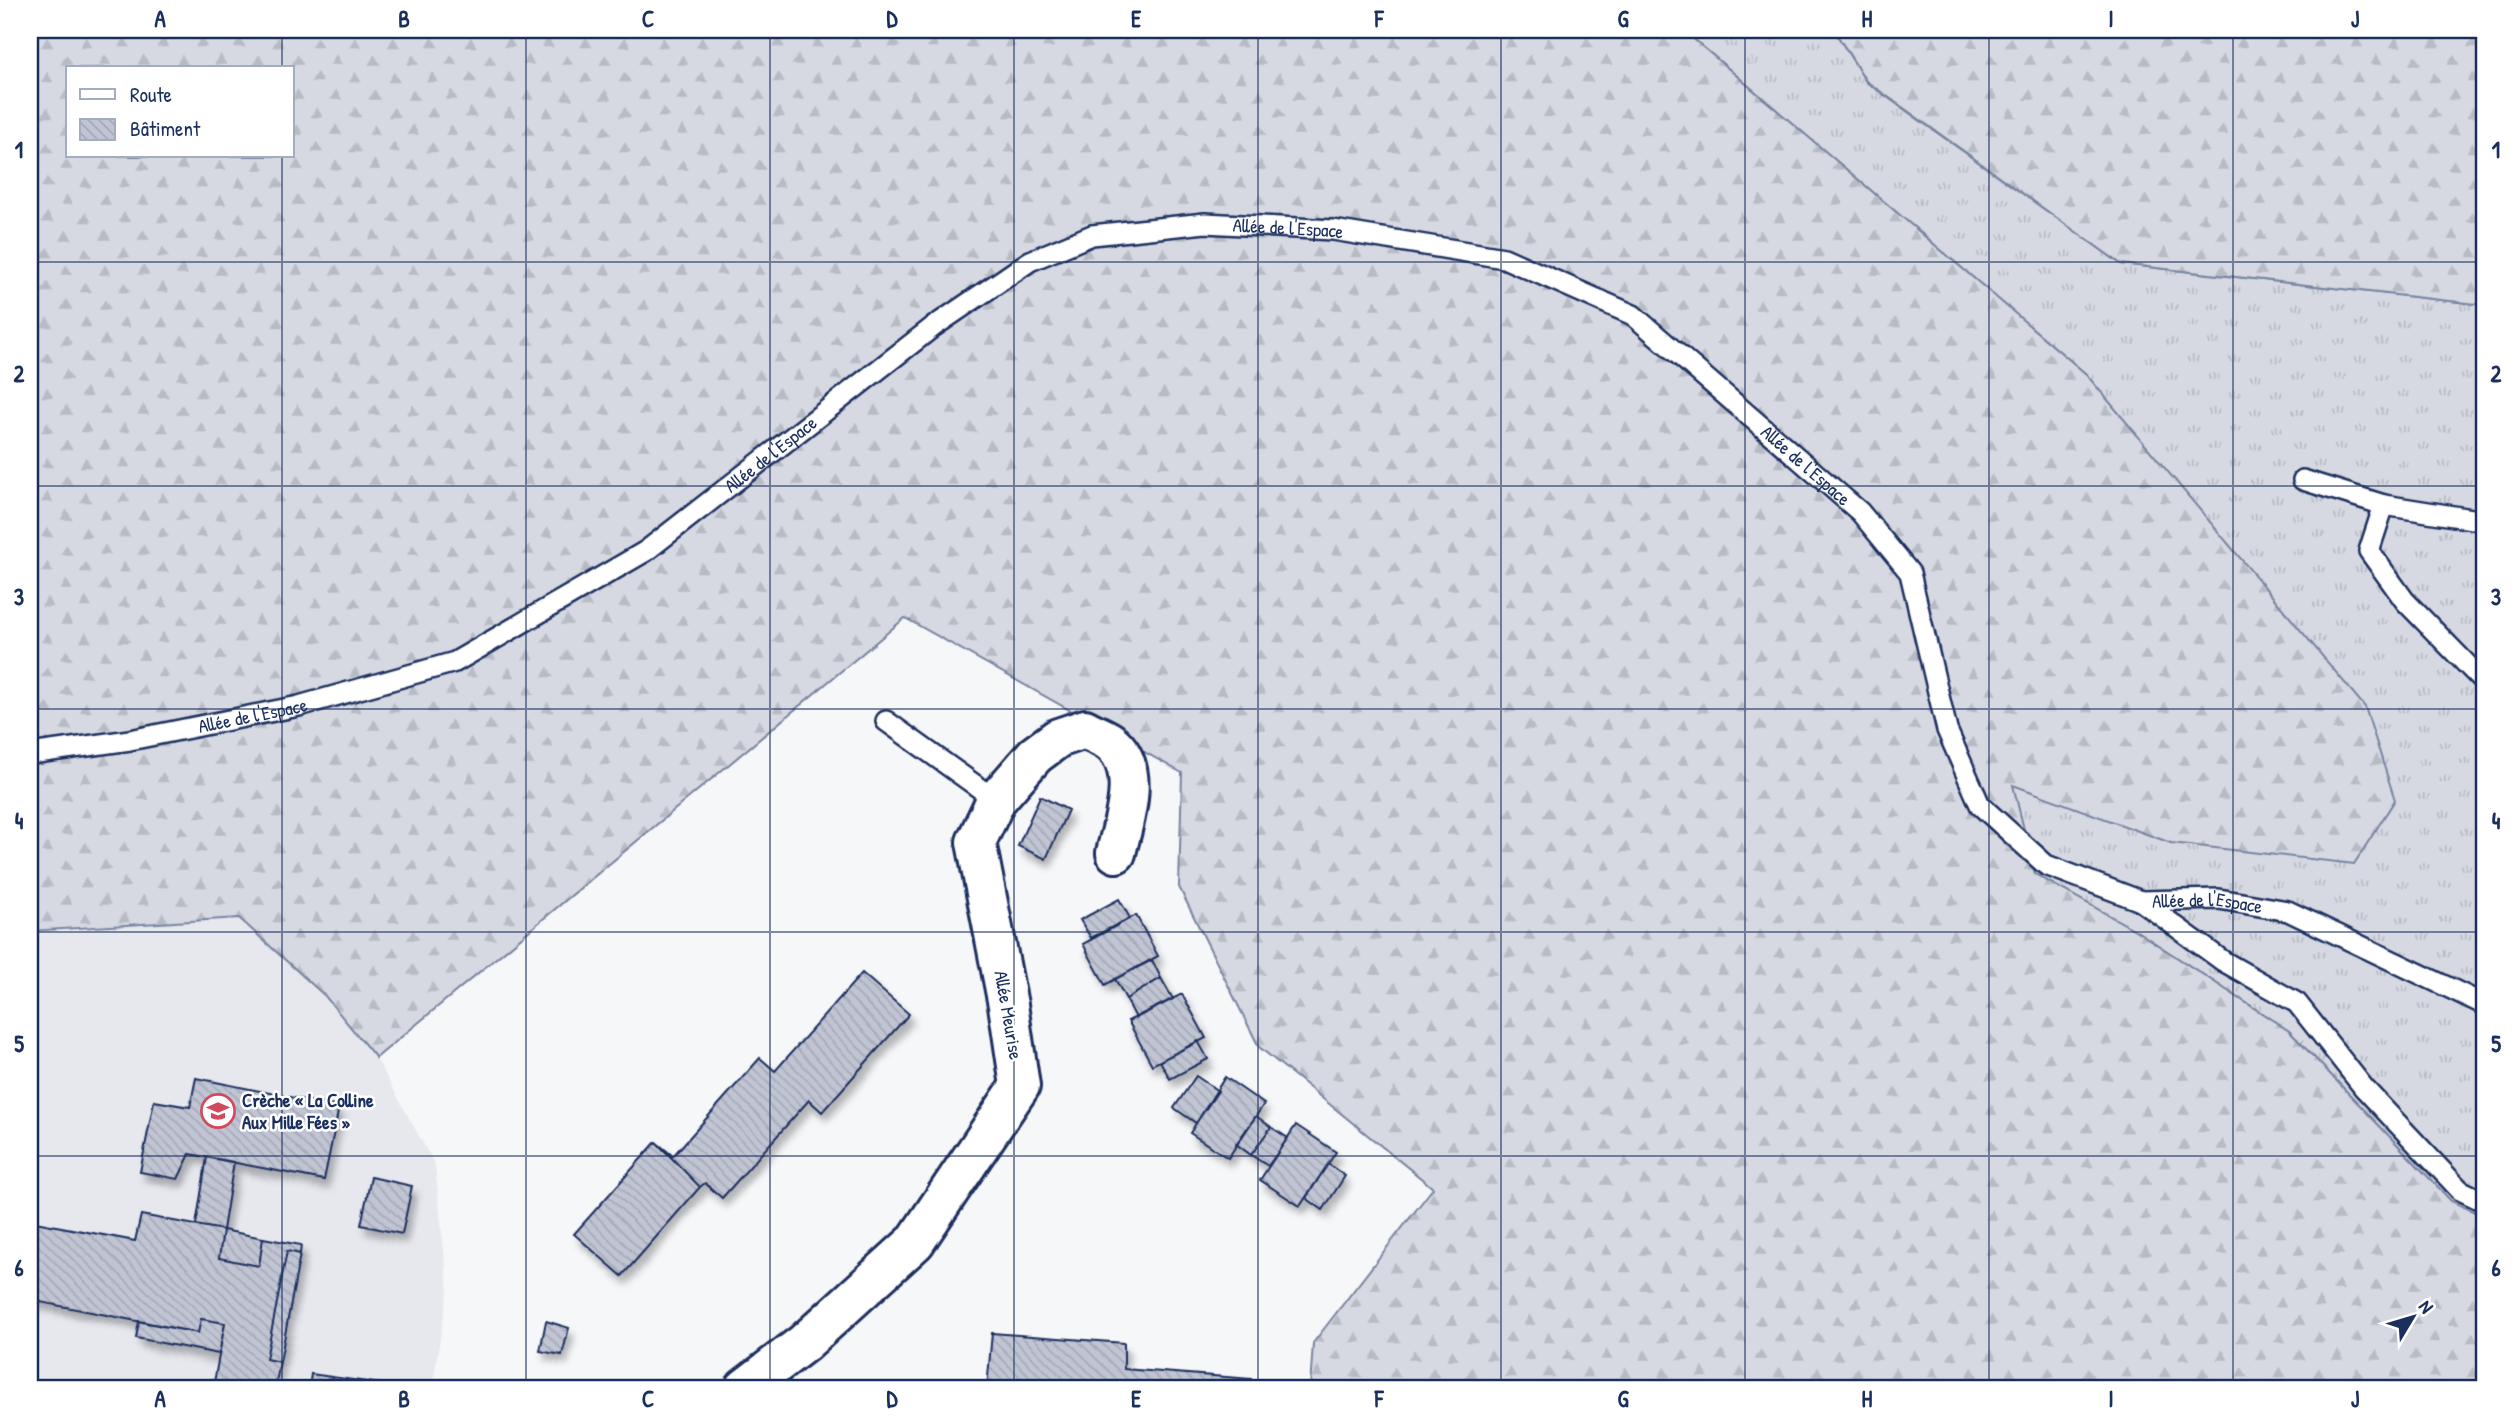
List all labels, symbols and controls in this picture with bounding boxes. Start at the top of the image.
text: A [154,3,166,34]
text: B [398,3,410,34]
text: C [642,3,654,34]
text: D [887,3,899,34]
text: E [1131,3,1142,34]
text: F [1374,3,1385,34]
text: G [1617,3,1629,34]
text: H [1862,3,1873,34]
text: I [2108,3,2114,34]
text: J [2351,3,2360,34]
legend [66,66,294,158]
text: Route [130,80,172,109]
text: Bâtiment [130,114,201,143]
text: 1 [15,134,23,165]
text: 1 [2492,134,2500,165]
street label: Allée de l'Espace [1232,212,1346,245]
text: 2 [14,358,25,389]
text: 2 [2491,358,2502,389]
street label: Allée de l'Espace [719,409,822,498]
street label: Allée de l'Espace [1756,419,1857,511]
text: 3 [14,581,24,612]
text: 3 [2491,581,2501,612]
street label: Allée de l'Espace [196,691,311,739]
text: 4 [15,805,24,836]
text: 4 [2492,805,2501,836]
street label: Allée de l'Espace [2152,886,2265,919]
street label: Allée Meurise [988,968,1030,1062]
text: 5 [14,1028,24,1059]
text: 5 [2491,1028,2501,1059]
place label: Crèche « La Colline Aux Mille Fées » [242,1087,374,1135]
school or university icon: Crèche « La Colline Aux Mille Fées » [199,1092,237,1130]
text: 6 [14,1252,24,1283]
text: 6 [2491,1252,2501,1283]
north arrow [2378,1282,2448,1352]
text: N [2413,1295,2440,1319]
text: A [154,1383,166,1414]
text: B [398,1383,410,1414]
text: C [642,1383,654,1414]
text: D [887,1383,899,1414]
text: E [1131,1383,1142,1414]
text: F [1374,1383,1385,1414]
text: G [1617,1383,1629,1414]
text: H [1862,1383,1873,1414]
text: I [2108,1383,2114,1414]
text: J [2351,1383,2360,1414]

